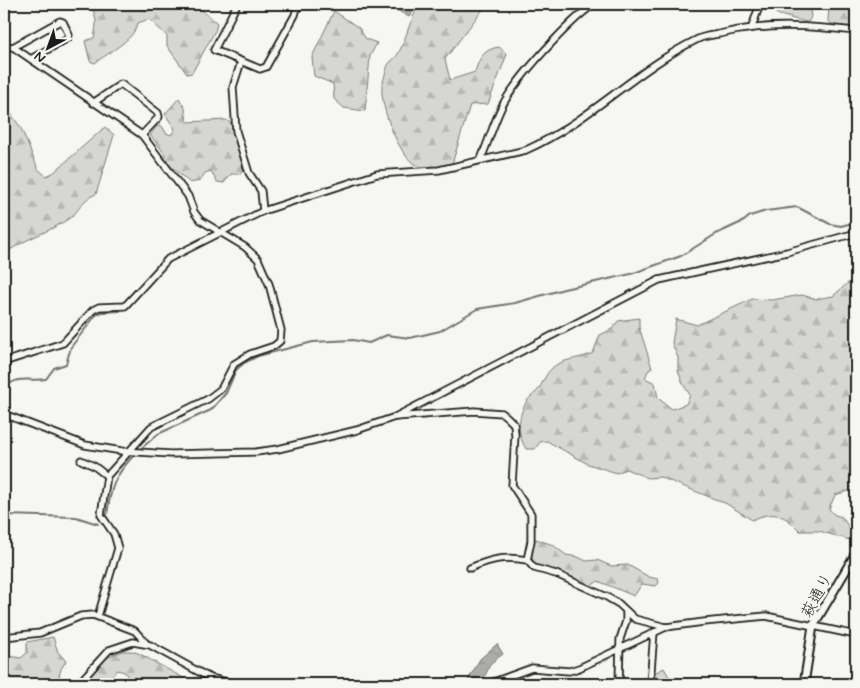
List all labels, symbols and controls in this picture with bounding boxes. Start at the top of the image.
north arrow [22,22,72,72]
text: N [31,47,50,67]
street label: 萩通り [797,570,838,622]

